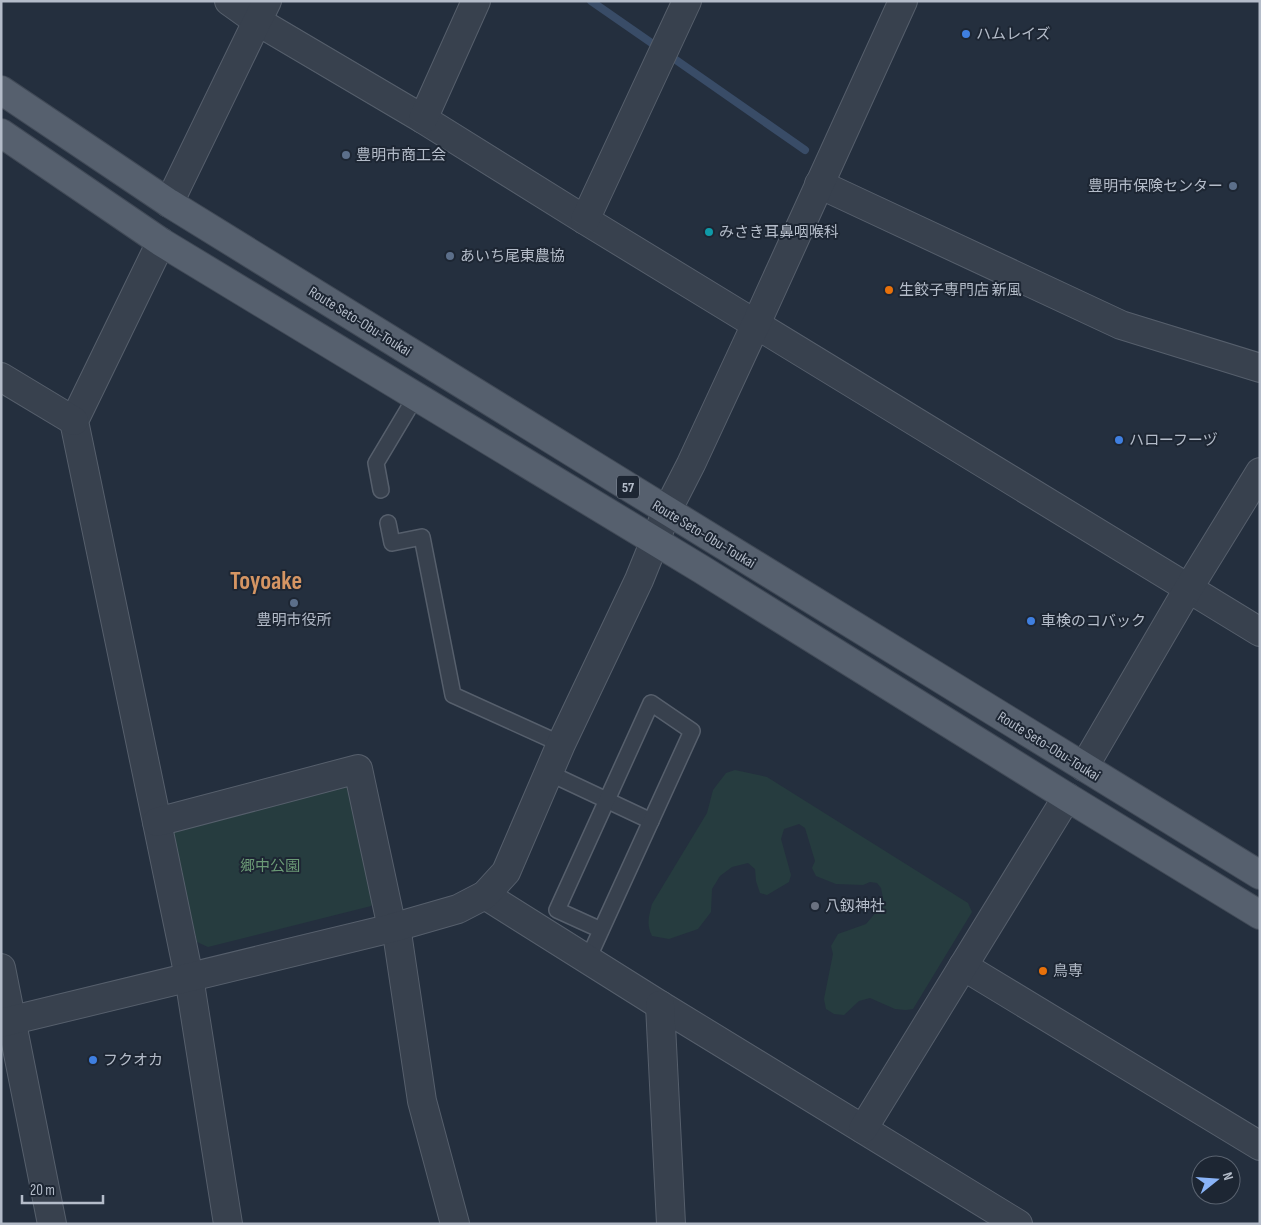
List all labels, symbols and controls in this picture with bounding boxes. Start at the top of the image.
place label: ハムレイズ [976,25,1051,44]
marker: ハムレイズ [960,28,972,40]
place label: 豊明市商工会 [356,146,446,165]
marker: 豊明市商工会 [340,149,352,161]
place label: 豊明市保険センター [1088,177,1223,196]
marker: 豊明市保険センター [1227,180,1239,192]
place label: みさき耳鼻咽喉科 [719,223,839,242]
marker: みさき耳鼻咽喉科 [703,226,715,238]
place label: あいち尾東農協 [460,247,565,266]
marker: あいち尾東農協 [444,250,456,262]
place label: 生餃子専門店 新風 [899,281,1021,300]
street label: Route Seto-Obu-Toukai [305,282,415,361]
marker: 生餃子専門店 新風 [883,284,895,296]
place label: ハローフーヅ [1129,431,1218,450]
marker: ハローフーヅ [1113,434,1125,446]
road number: 57 [617,476,639,498]
street label: Route Seto-Obu-Toukai [649,496,759,573]
district label: Toyoake [230,566,302,597]
marker: 豊明市役所 [288,597,300,609]
place label: 豊明市役所 [256,611,332,630]
place label: 車検のコバック [1041,612,1146,631]
marker: 車検のコバック [1025,615,1037,627]
street label: Route Seto-Obu-Toukai [994,707,1104,786]
park label: 郷中公園 [240,857,300,876]
place label: 八釼神社 [825,897,885,916]
marker: 八釼神社 [809,900,821,912]
place label: 鳥専 [1053,962,1083,981]
marker: 鳥専 [1037,965,1049,977]
place label: フクオカ [103,1051,163,1070]
marker: フクオカ [87,1054,99,1066]
north arrow [1191,1155,1241,1205]
text: N [1219,1170,1237,1182]
scale bar [22,1172,104,1204]
text: 20 m [30,1181,55,1200]

